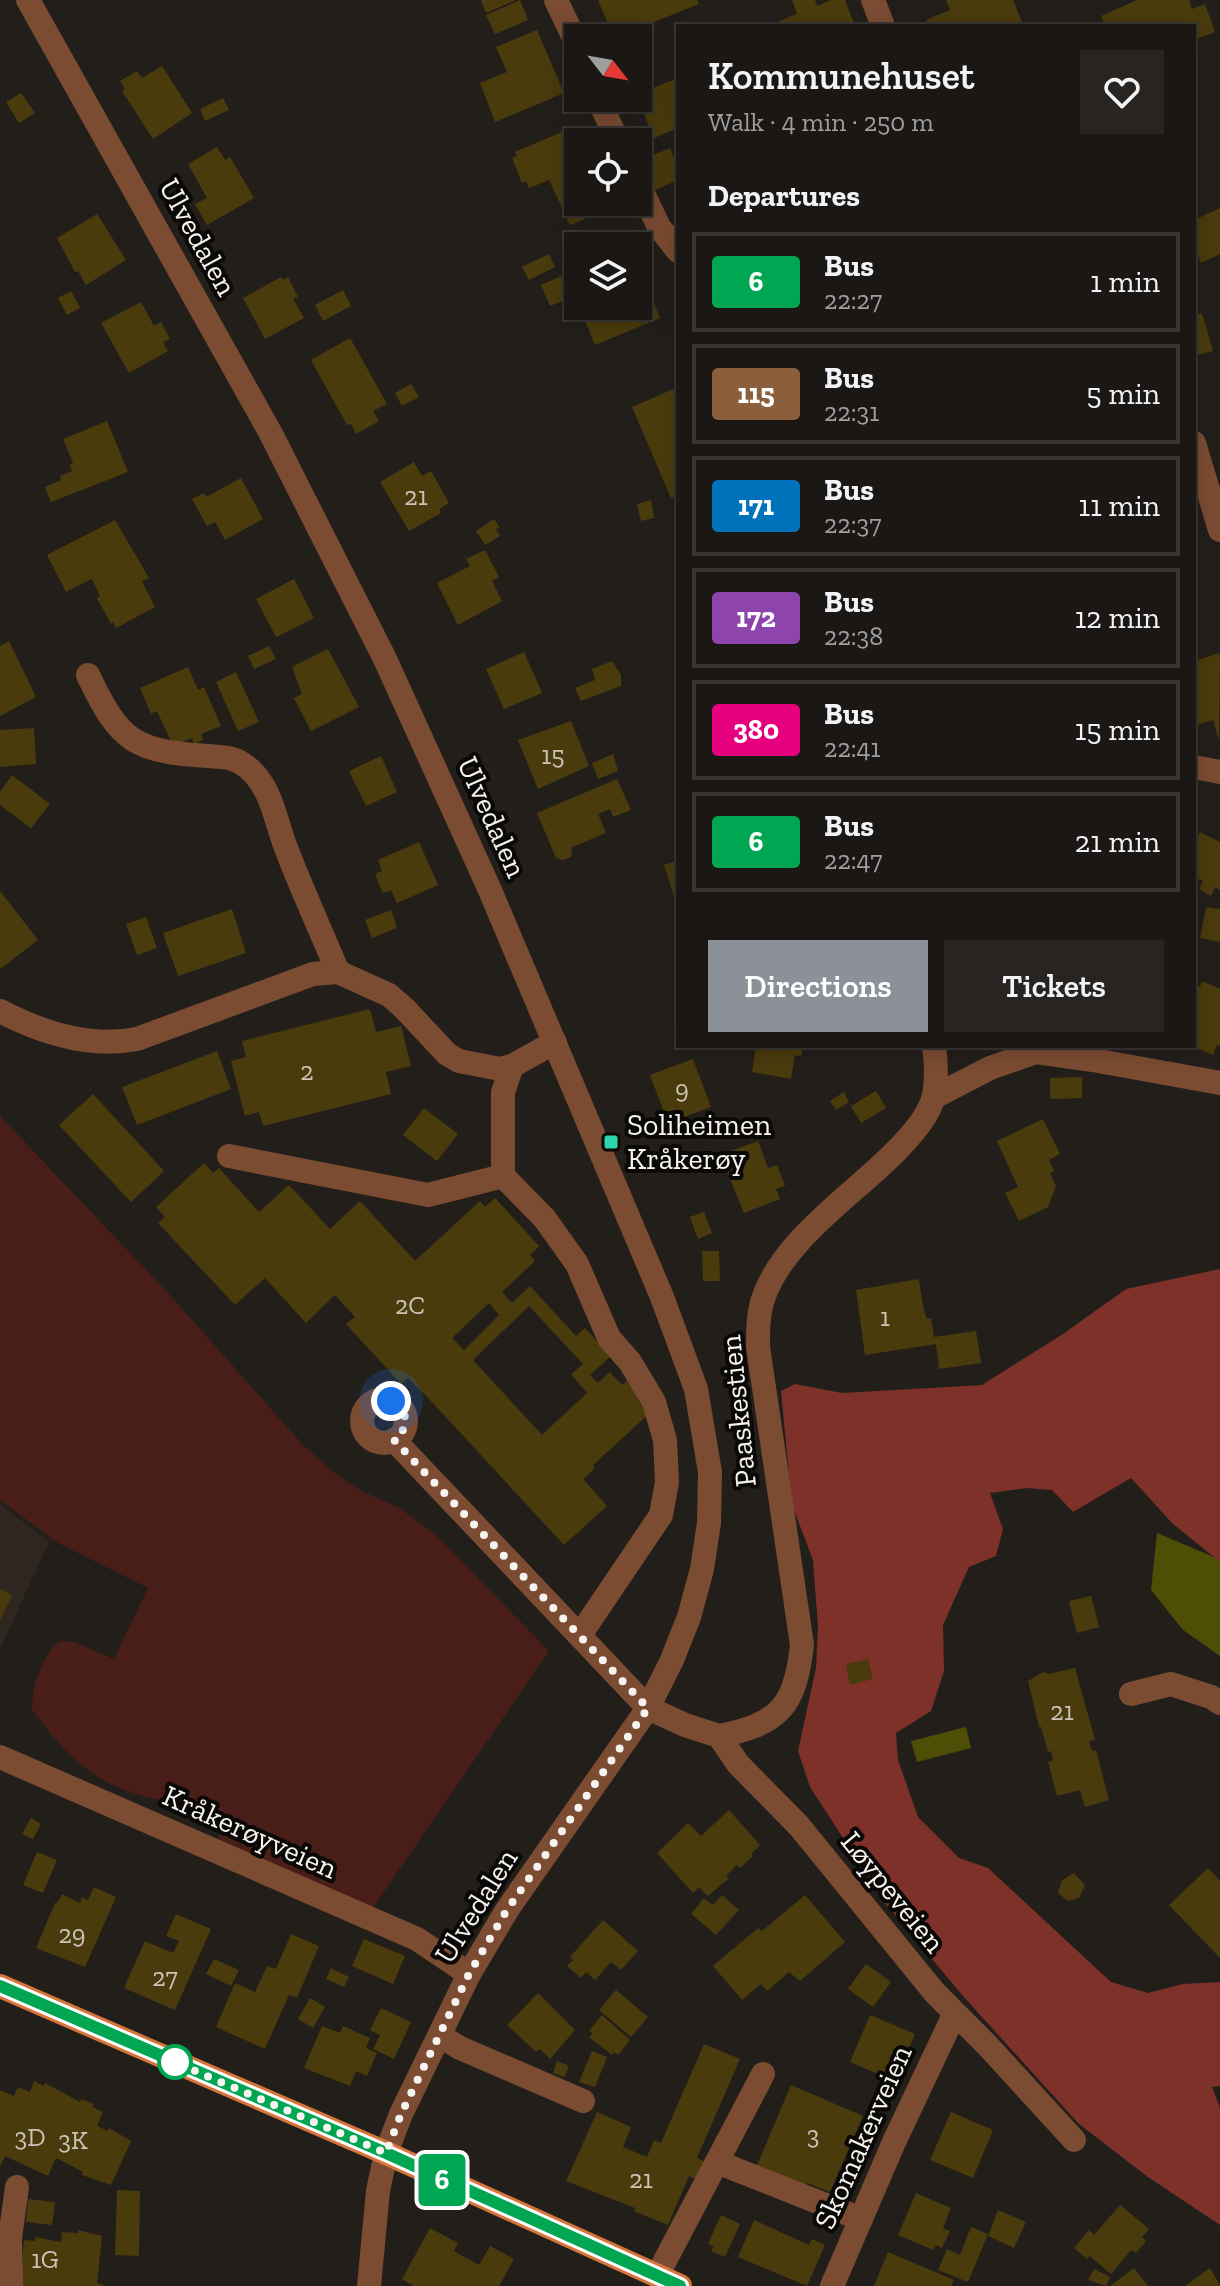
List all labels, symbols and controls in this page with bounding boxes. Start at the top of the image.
north arrow [564,24,652,112]
map controls [564,24,652,320]
button: heart [1080,50,1164,134]
text: Kommunehuset [708,53,975,99]
text: Walk · 4 min · 250 m [708,106,934,138]
button: locate [564,128,652,216]
street label: Ulvedalen [151,172,245,302]
text: Departures [708,178,860,214]
button: layers [564,232,652,320]
text: Bus [824,248,874,284]
text: 1 min [1090,264,1160,300]
text: 6 [748,265,764,298]
text: 22:27 [824,284,882,316]
text: Bus [824,360,874,396]
text: 5 min [1086,376,1160,412]
text: 115 [737,377,775,410]
text: 22:31 [824,396,879,428]
text: Bus [824,472,874,508]
house number: 21 [404,480,428,512]
text: 11 min [1079,488,1160,524]
text: 171 [738,489,774,522]
text: 22:37 [824,508,882,540]
text: Bus [824,584,874,620]
text: 12 min [1075,600,1160,636]
text: 172 [736,601,776,634]
text: 22:38 [824,620,883,652]
text: Bus [824,696,874,732]
text: 15 min [1075,712,1160,748]
text: 380 [733,713,779,746]
text: 22:41 [824,732,881,764]
house number: 15 [541,739,565,771]
street label: Ulvedalen [449,751,535,883]
text: Bus [824,808,874,844]
text: 21 min [1075,824,1160,860]
text: 6 [748,825,764,858]
text: 22:47 [824,844,882,876]
button: Directions [708,940,928,1032]
button: Tickets [944,940,1164,1032]
house number: 2 [300,1055,314,1087]
house number: 9 [675,1073,689,1105]
place label: Soliheimen Kråkerøy [627,1107,771,1177]
marker: Soliheimen Kråkerøy [602,1133,620,1151]
house number: 2C [395,1289,425,1321]
house number: 1 [880,1301,890,1333]
street label: Paaskestien [712,1333,764,1489]
your location [371,1381,411,1421]
house number: 21 [1050,1695,1074,1727]
street label: Kråkerøyveien [157,1778,343,1886]
street label: Løypeveien [833,1824,953,1960]
street label: Ulvedalen [427,1842,525,1970]
house number: 29 [58,1918,86,1950]
house number: 27 [152,1961,178,1993]
street label: Skomakerveien [806,2040,920,2234]
unlabelled marker [158,2045,192,2079]
house number: 3 [807,2119,819,2151]
house number: 3D [14,2121,46,2153]
house number: 3K [58,2124,88,2156]
line badge: 6 [416,2154,468,2206]
text: 6 [434,2163,450,2196]
house number: 21 [629,2163,653,2195]
house number: 1G [31,2243,59,2275]

